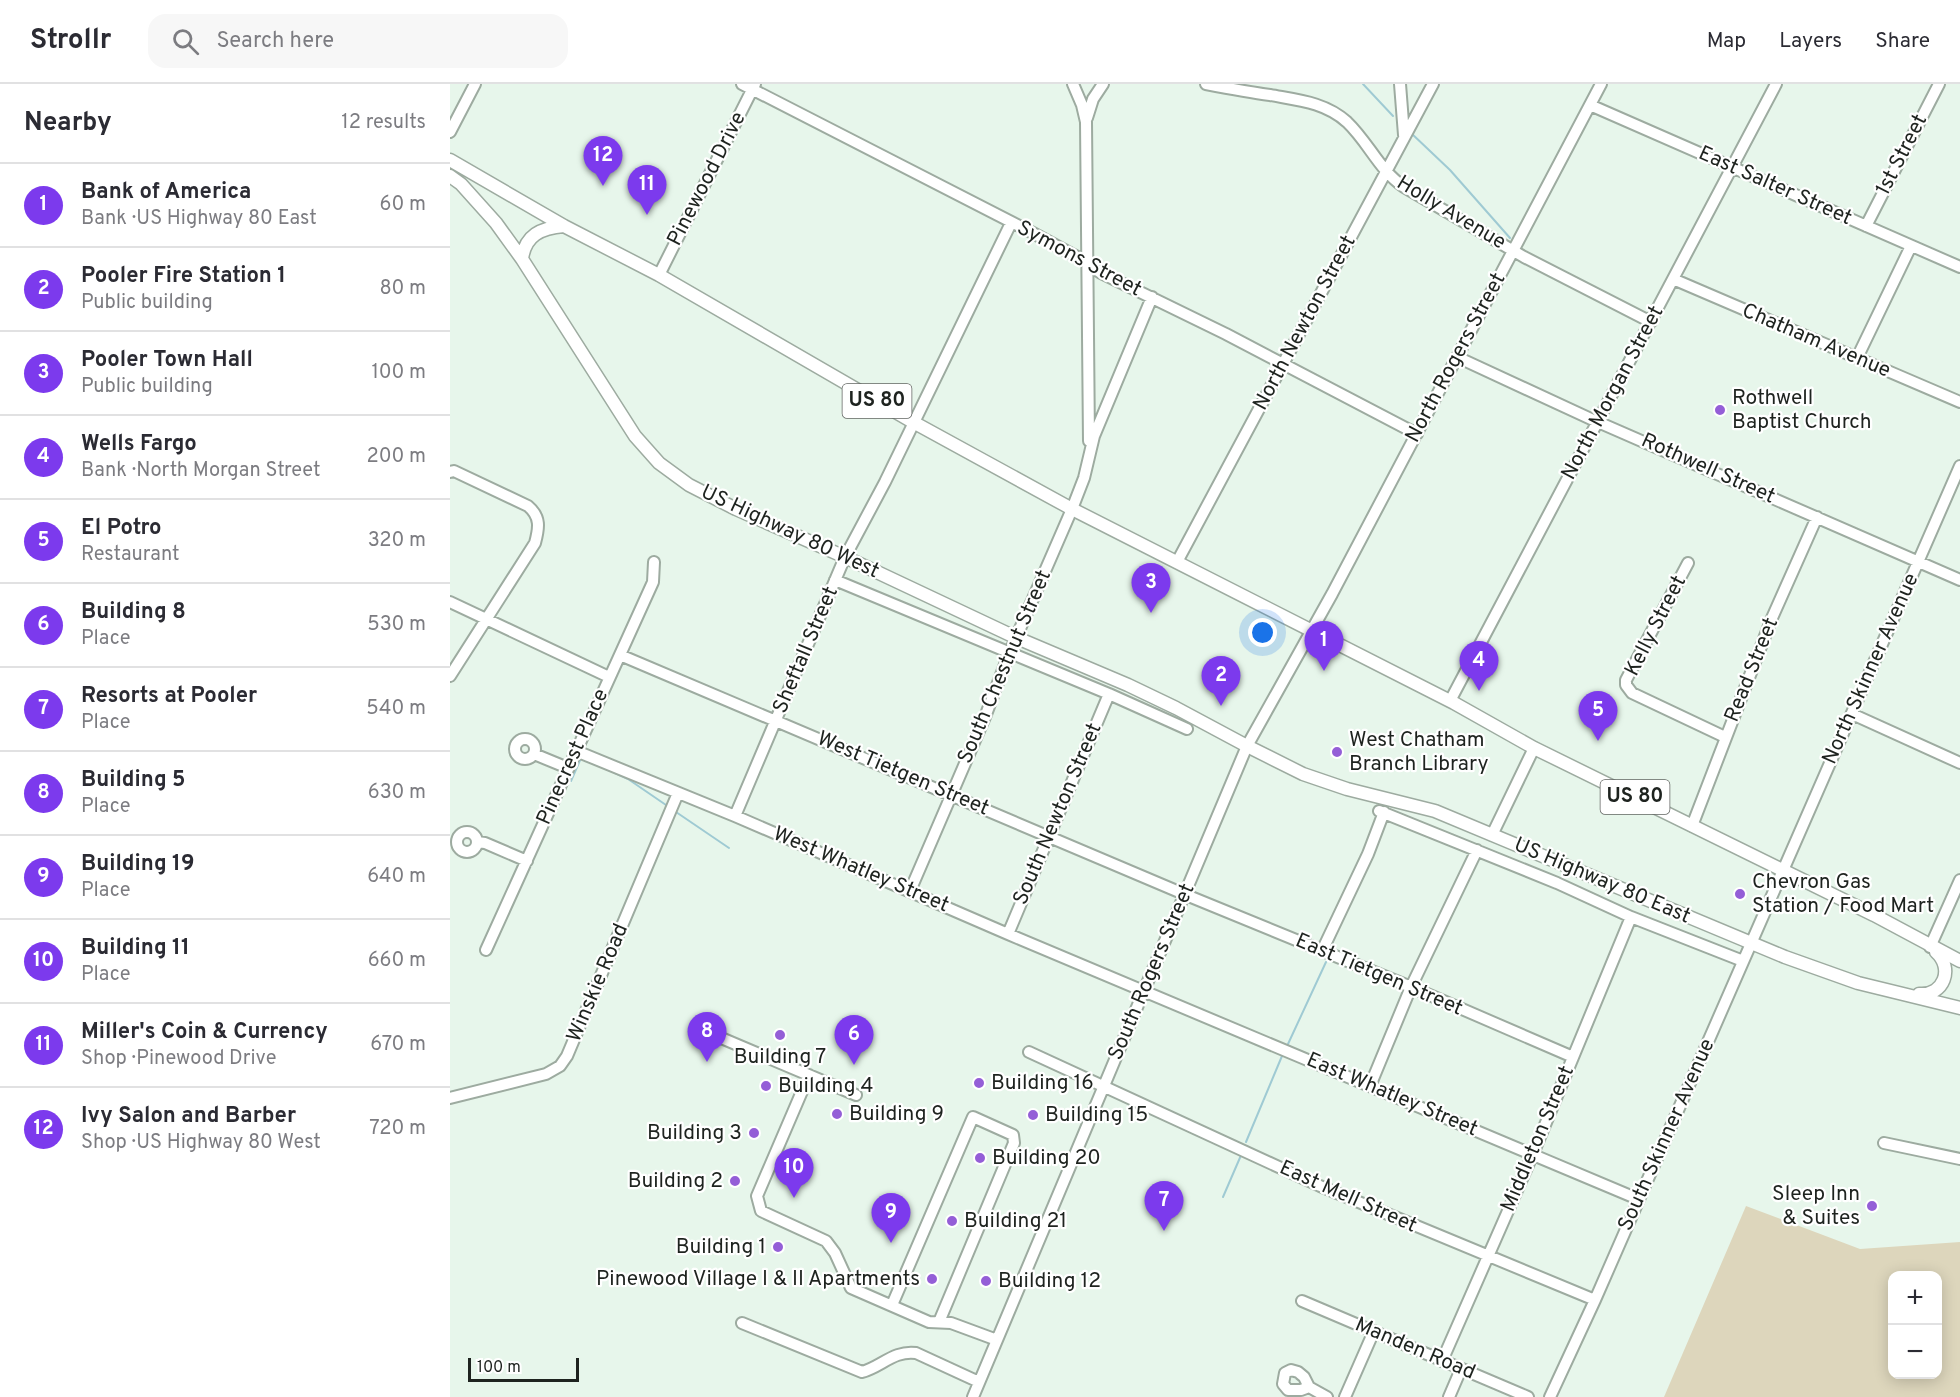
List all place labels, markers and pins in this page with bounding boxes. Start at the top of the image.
pin: 12 [584,136,622,186]
pin: 11 [628,166,666,215]
place label: Rothwell Baptist Church [1732,385,1872,436]
marker: Rothwell Baptist Church [1713,403,1727,417]
pin: 3 [1132,564,1170,613]
pin: 1 [1304,622,1344,671]
pin: 4 [1460,642,1498,691]
pin: 2 [1202,656,1240,706]
pin: 5 [1578,692,1618,741]
place label: West Chatham Branch Library [1349,727,1489,778]
marker: West Chatham Branch Library [1330,745,1344,759]
place label: Chevron Gas Station / Food Mart [1752,869,1934,920]
marker: Chevron Gas Station / Food Mart [1733,887,1747,901]
pin: 8 [688,1012,726,1062]
pin: 6 [834,1016,874,1065]
marker: Building 7 [773,1028,787,1042]
place label: Building 7 [734,1044,826,1071]
place label: Building 16 [991,1070,1094,1097]
place label: Building 4 [778,1073,874,1100]
marker: Building 16 [972,1076,986,1090]
marker: Building 4 [759,1079,773,1093]
place label: Building 9 [849,1101,944,1128]
place label: Building 15 [1045,1102,1148,1129]
marker: Building 9 [830,1107,844,1121]
marker: Building 15 [1026,1108,1040,1122]
place label: Building 3 [647,1120,742,1147]
marker: Building 3 [747,1126,761,1140]
place label: Building 20 [992,1145,1101,1172]
pin: 10 [774,1148,814,1198]
marker: Building 20 [973,1151,987,1165]
place label: Building 2 [628,1168,723,1195]
marker: Building 2 [728,1174,742,1188]
place label: Sleep Inn & Suites [1772,1181,1860,1232]
pin: 7 [1144,1182,1184,1231]
pin: 9 [872,1194,910,1243]
marker: Sleep Inn & Suites [1865,1199,1879,1213]
place label: Building 21 [964,1208,1067,1235]
marker: Building 21 [945,1214,959,1228]
place label: Building 1 [676,1234,766,1261]
marker: Building 1 [771,1240,785,1254]
place label: Pinewood Village I & II Apartments [596,1266,920,1293]
place label: Building 12 [998,1268,1101,1295]
marker: Pinewood Village I & II Apartments [925,1272,939,1286]
marker: Building 12 [979,1274,993,1288]

